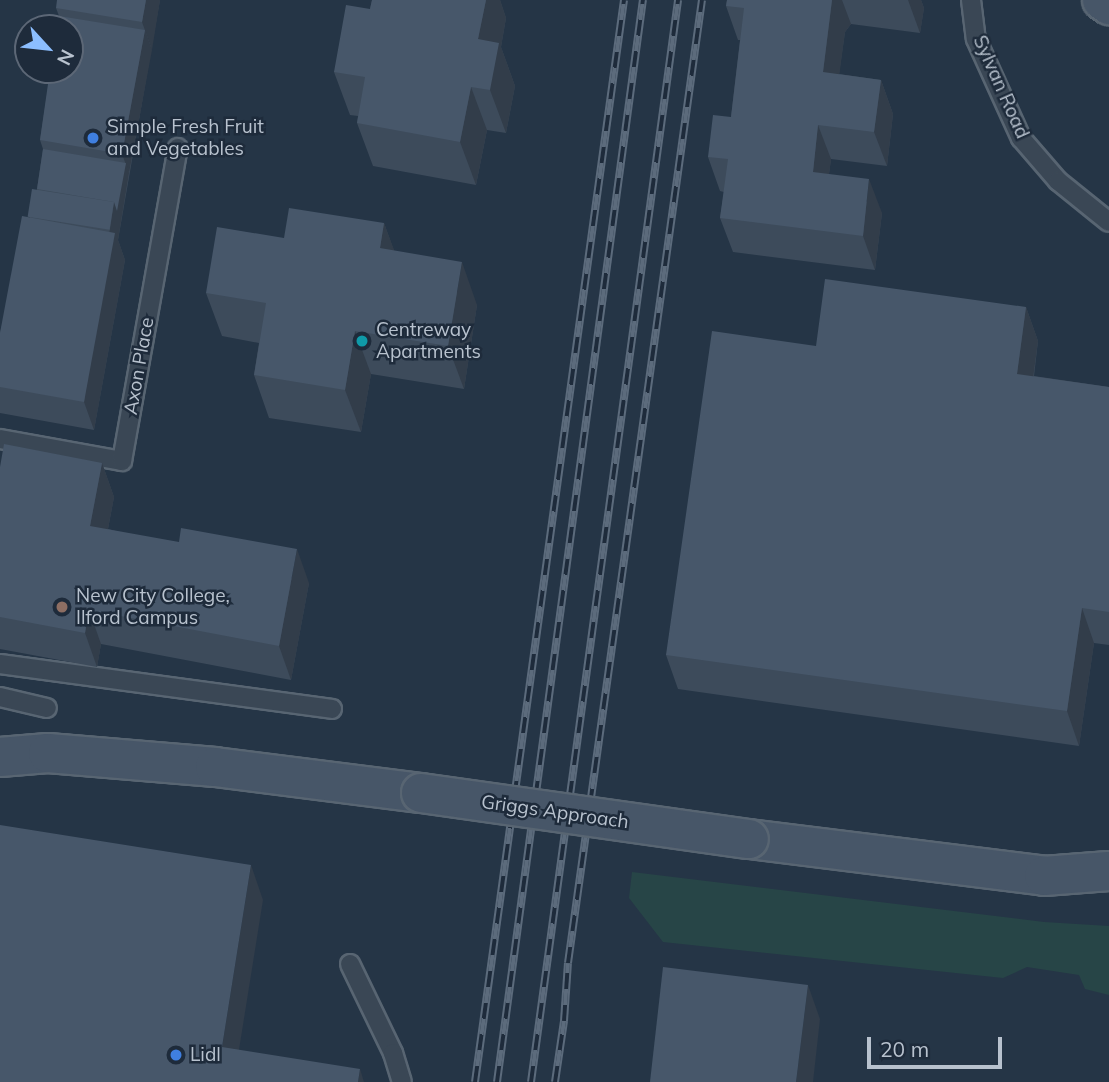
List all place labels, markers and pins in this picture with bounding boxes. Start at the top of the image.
place label: Simple Fresh Fruit and Vegetables [107,116,264,160]
marker: Simple Fresh Fruit and Vegetables [85,130,101,146]
place label: Centreway Apartments [376,319,481,363]
marker: Centreway Apartments [354,333,370,349]
place label: New City College, Ilford Campus [76,585,230,629]
marker: New City College, Ilford Campus [54,599,70,615]
place label: Lidl [190,1044,221,1066]
marker: Lidl [168,1047,184,1063]

